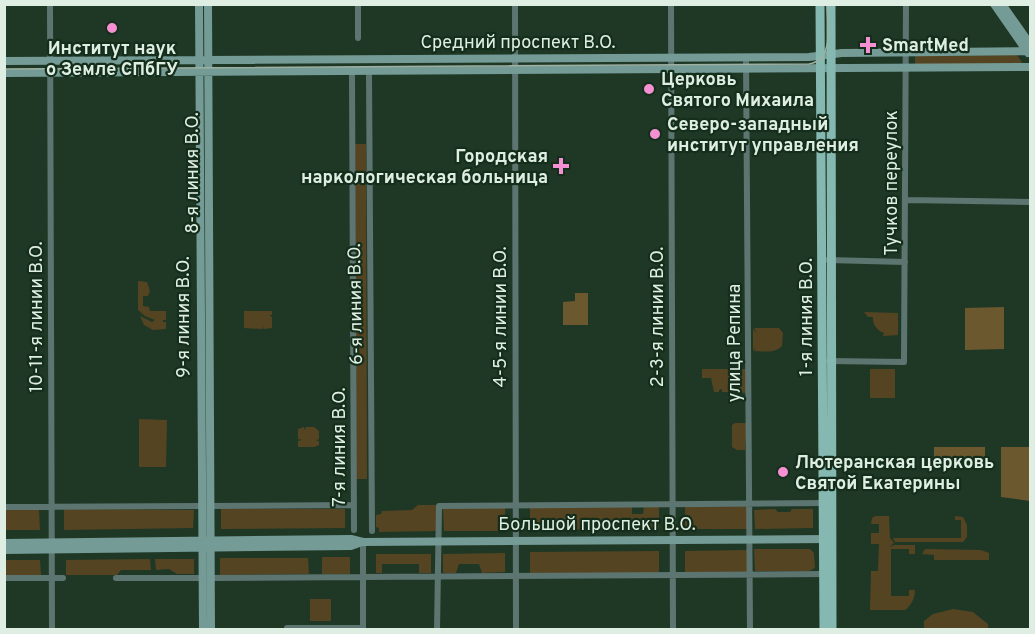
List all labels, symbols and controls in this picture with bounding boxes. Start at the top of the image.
marker: Институт наук о Земле СПбГУ [105,21,119,35]
street label: Средний проспект В.О. [420,32,616,55]
place label: SmartMed [882,35,969,58]
marker: SmartMed [859,36,877,54]
place label: Институт наук о Земле СПбГУ [46,38,178,82]
place label: Церковь Святого Михаила [661,69,814,113]
marker: Церковь Святого Михаила [642,82,656,96]
street label: Тучков переулок [881,110,904,256]
street label: 8-я линия В.О. [182,112,205,234]
place label: Северо-западный институт управления [667,114,859,158]
marker: Северо-западный институт управления [648,127,662,141]
place label: Городская наркологическая больница [301,146,548,190]
marker: Городская наркологическая больница [552,157,570,175]
street label: 10-11-я линии В.О. [26,241,49,393]
street label: 6-я линия В.О. [344,243,369,365]
street label: 4-5-я линии В.О. [490,247,513,387]
street label: 2-3-я линии В.О. [647,247,670,387]
street label: 9-я линия В.О. [173,256,196,378]
street label: 1-я линия В.О. [796,258,819,376]
street label: улица Репина [724,284,747,402]
street label: 7-я линия В.О. [329,387,352,507]
place label: Лютеранская церковь Святой Екатерины [795,452,994,496]
marker: Лютеранская церковь Святой Екатерины [776,465,790,479]
street label: Большой проспект В.О. [498,514,696,537]

